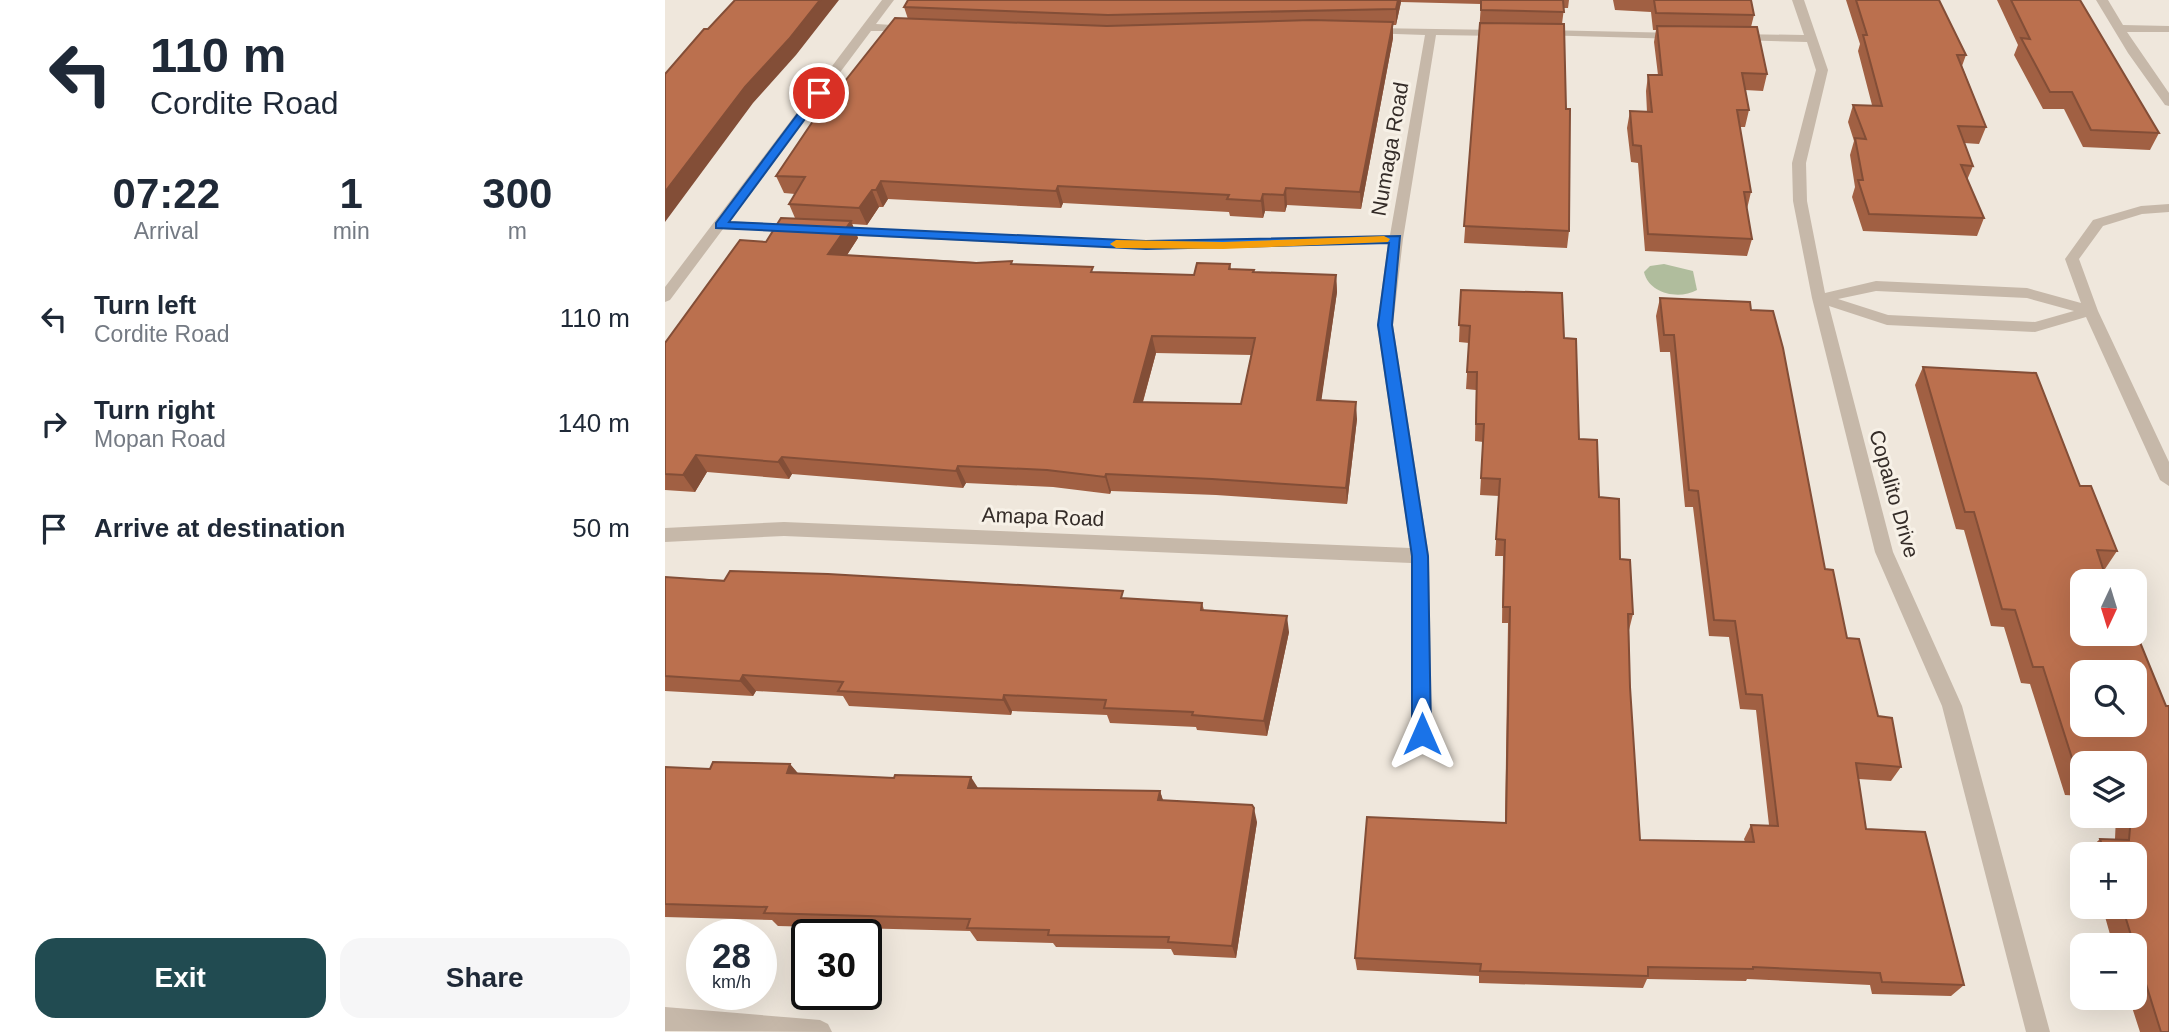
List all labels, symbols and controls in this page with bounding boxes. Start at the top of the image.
icon: left [35,28,126,119]
text: 110 m [150,28,286,82]
pin [789,63,849,123]
icon: arrive [800,74,838,112]
street label: Numaga Road [1366,80,1413,218]
text: Cordite Road [150,85,339,121]
text: 07:22 [113,170,220,217]
text: 1 [339,170,363,217]
text: 300 [482,170,552,217]
text: Arrival [134,218,199,244]
text: min [333,218,370,244]
text: m [508,218,527,244]
text: Turn left [94,290,196,320]
icon: left [35,300,73,338]
text: 110 m [560,303,630,333]
text: Cordite Road [94,321,230,347]
text: Turn right [94,395,215,425]
icon: right [35,405,73,443]
text: 140 m [558,408,630,438]
text: Mopan Road [94,426,226,452]
street label: Copalito Drive [1865,427,1924,560]
street label: Amapa Road [981,503,1105,530]
icon: arrive [35,510,73,548]
text: Arrive at destination [94,513,345,543]
text: 50 m [572,513,630,543]
north arrow [2070,569,2147,646]
map controls [2070,569,2147,1010]
button: search [2070,660,2147,737]
position arrow [1385,697,1459,771]
button: layers [2070,751,2147,828]
button: + [2070,842,2147,919]
speed limit sign: 30 [791,919,882,1010]
button: − [2070,933,2147,1010]
text: 28 [712,936,751,975]
button: Exit [35,938,326,1018]
button: Share [340,938,630,1018]
text: km/h [712,972,751,992]

